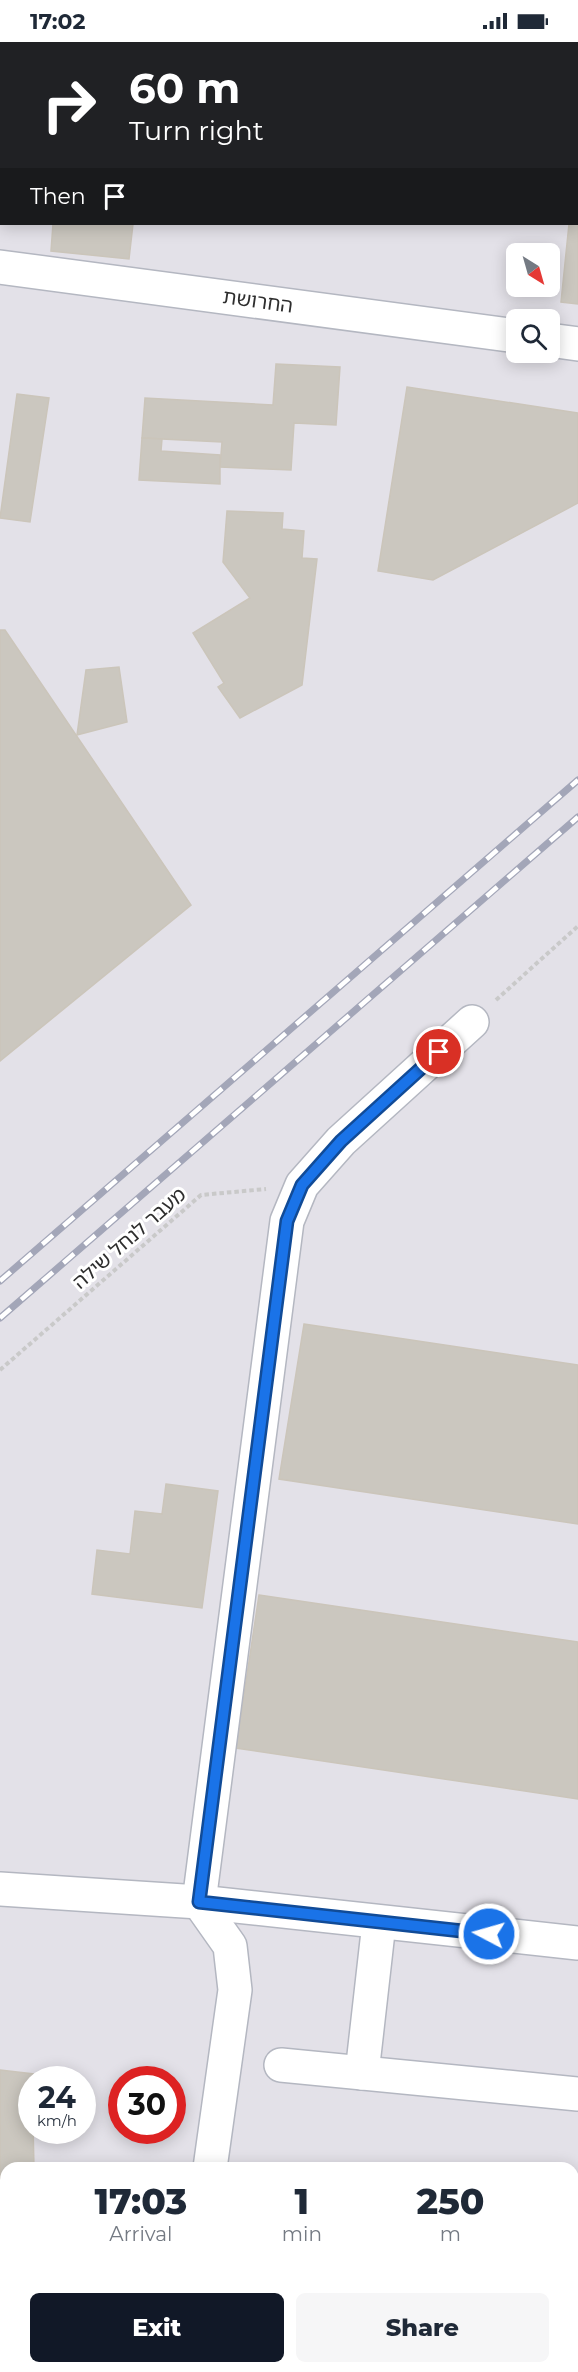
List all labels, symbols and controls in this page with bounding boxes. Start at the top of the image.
text: 17:02 [30,8,85,35]
text: 60 m [129,62,240,114]
icon: right [30,66,108,144]
text: Turn right [129,114,264,147]
icon: arrive [98,180,131,213]
text: Then [30,183,86,210]
north arrow [506,243,560,297]
map controls [506,243,560,363]
street label: החרושת [221,284,295,318]
button: search [506,309,560,363]
pin [413,1026,464,1077]
icon: arrive [422,1035,455,1068]
street label: מעבר לנחל שילה [67,1182,191,1294]
position arrow [457,1902,521,1966]
speed limit sign: 30 [108,2066,186,2144]
text: 24 [38,2079,76,2116]
text: km/h [37,2111,77,2130]
text: 17:03 [94,2179,187,2223]
text: 1 [295,2179,309,2223]
text: 250 [416,2179,484,2223]
text: Arrival [109,2222,172,2246]
text: min [282,2222,322,2246]
text: m [440,2222,461,2246]
button: Exit [30,2293,284,2362]
button: Share [296,2293,549,2362]

